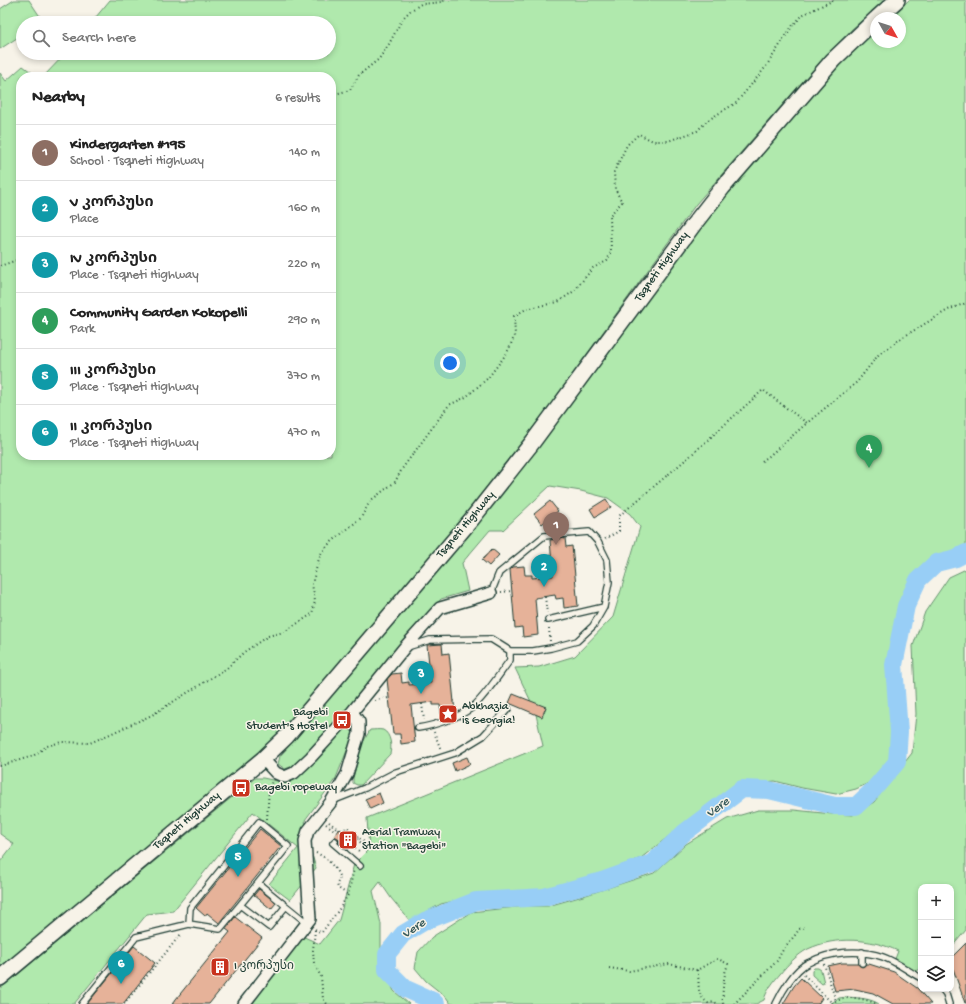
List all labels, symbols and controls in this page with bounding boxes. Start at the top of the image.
north arrow [870,12,906,48]
search box [16,16,336,60]
icon: search [30,27,52,49]
text: Search here [62,29,136,47]
text: Nearby [32,88,85,108]
text: 6 results [275,91,320,106]
text: Kindergarten #195 [70,136,185,154]
text: 1 [42,145,48,160]
text: 140 m [289,145,320,160]
text: School · Tsqneti Highway [70,154,204,169]
text: V კორპუსი [70,194,154,212]
text: 2 [42,201,48,216]
text: 160 m [288,201,320,216]
text: Place [70,212,98,227]
street label: Tsqneti Highway [631,229,692,306]
text: IV კორპუსი [70,250,157,268]
text: 3 [42,257,48,272]
text: 220 m [288,257,320,272]
text: Place · Tsqneti Highway [70,268,199,283]
text: Community Garden Kokopelli [70,304,248,322]
text: 4 [42,313,48,328]
text: 290 m [287,313,320,328]
text: Park [70,322,95,337]
your location [440,353,460,373]
text: III კორპუსი [70,362,156,380]
text: 5 [42,369,48,384]
text: 370 m [287,369,320,384]
text: Place · Tsqneti Highway [70,380,199,395]
text: II კორპუსი [70,418,152,436]
text: 6 [42,425,48,440]
text: 470 m [287,425,320,440]
pin: 4 [856,435,882,468]
text: Place · Tsqneti Highway [70,436,199,451]
street label: Tsqneti Highway [433,489,498,562]
pin: 1 [543,512,569,545]
pin: 2 [531,554,557,587]
pin: 3 [408,661,434,694]
place label: Abkhazia is Georgia! [462,700,515,728]
place icon: Abkhazia is Georgia! [437,703,459,725]
place label: Bagebi Student's Hostel [247,706,328,734]
bus stop icon: Bagebi Student's Hostel [331,709,353,731]
bus stop icon: Bagebi ropeway [230,777,252,799]
place label: Bagebi ropeway [254,781,337,795]
street label: Tsqneti Highway [150,789,223,854]
water label: Vere [703,794,734,822]
place label: Aerial Tramway Station "Bagebi" [362,826,446,854]
building icon: Aerial Tramway Station "Bagebi" [337,829,359,851]
pin: 5 [225,844,251,877]
map controls [918,884,954,992]
button: + [918,884,954,920]
water label: Vere [399,915,430,942]
button: − [918,920,954,956]
pin: 6 [108,951,134,984]
building icon: I კორპუსი [209,956,231,978]
button: layers [918,956,954,992]
place label: I კორპუსი [234,959,294,974]

